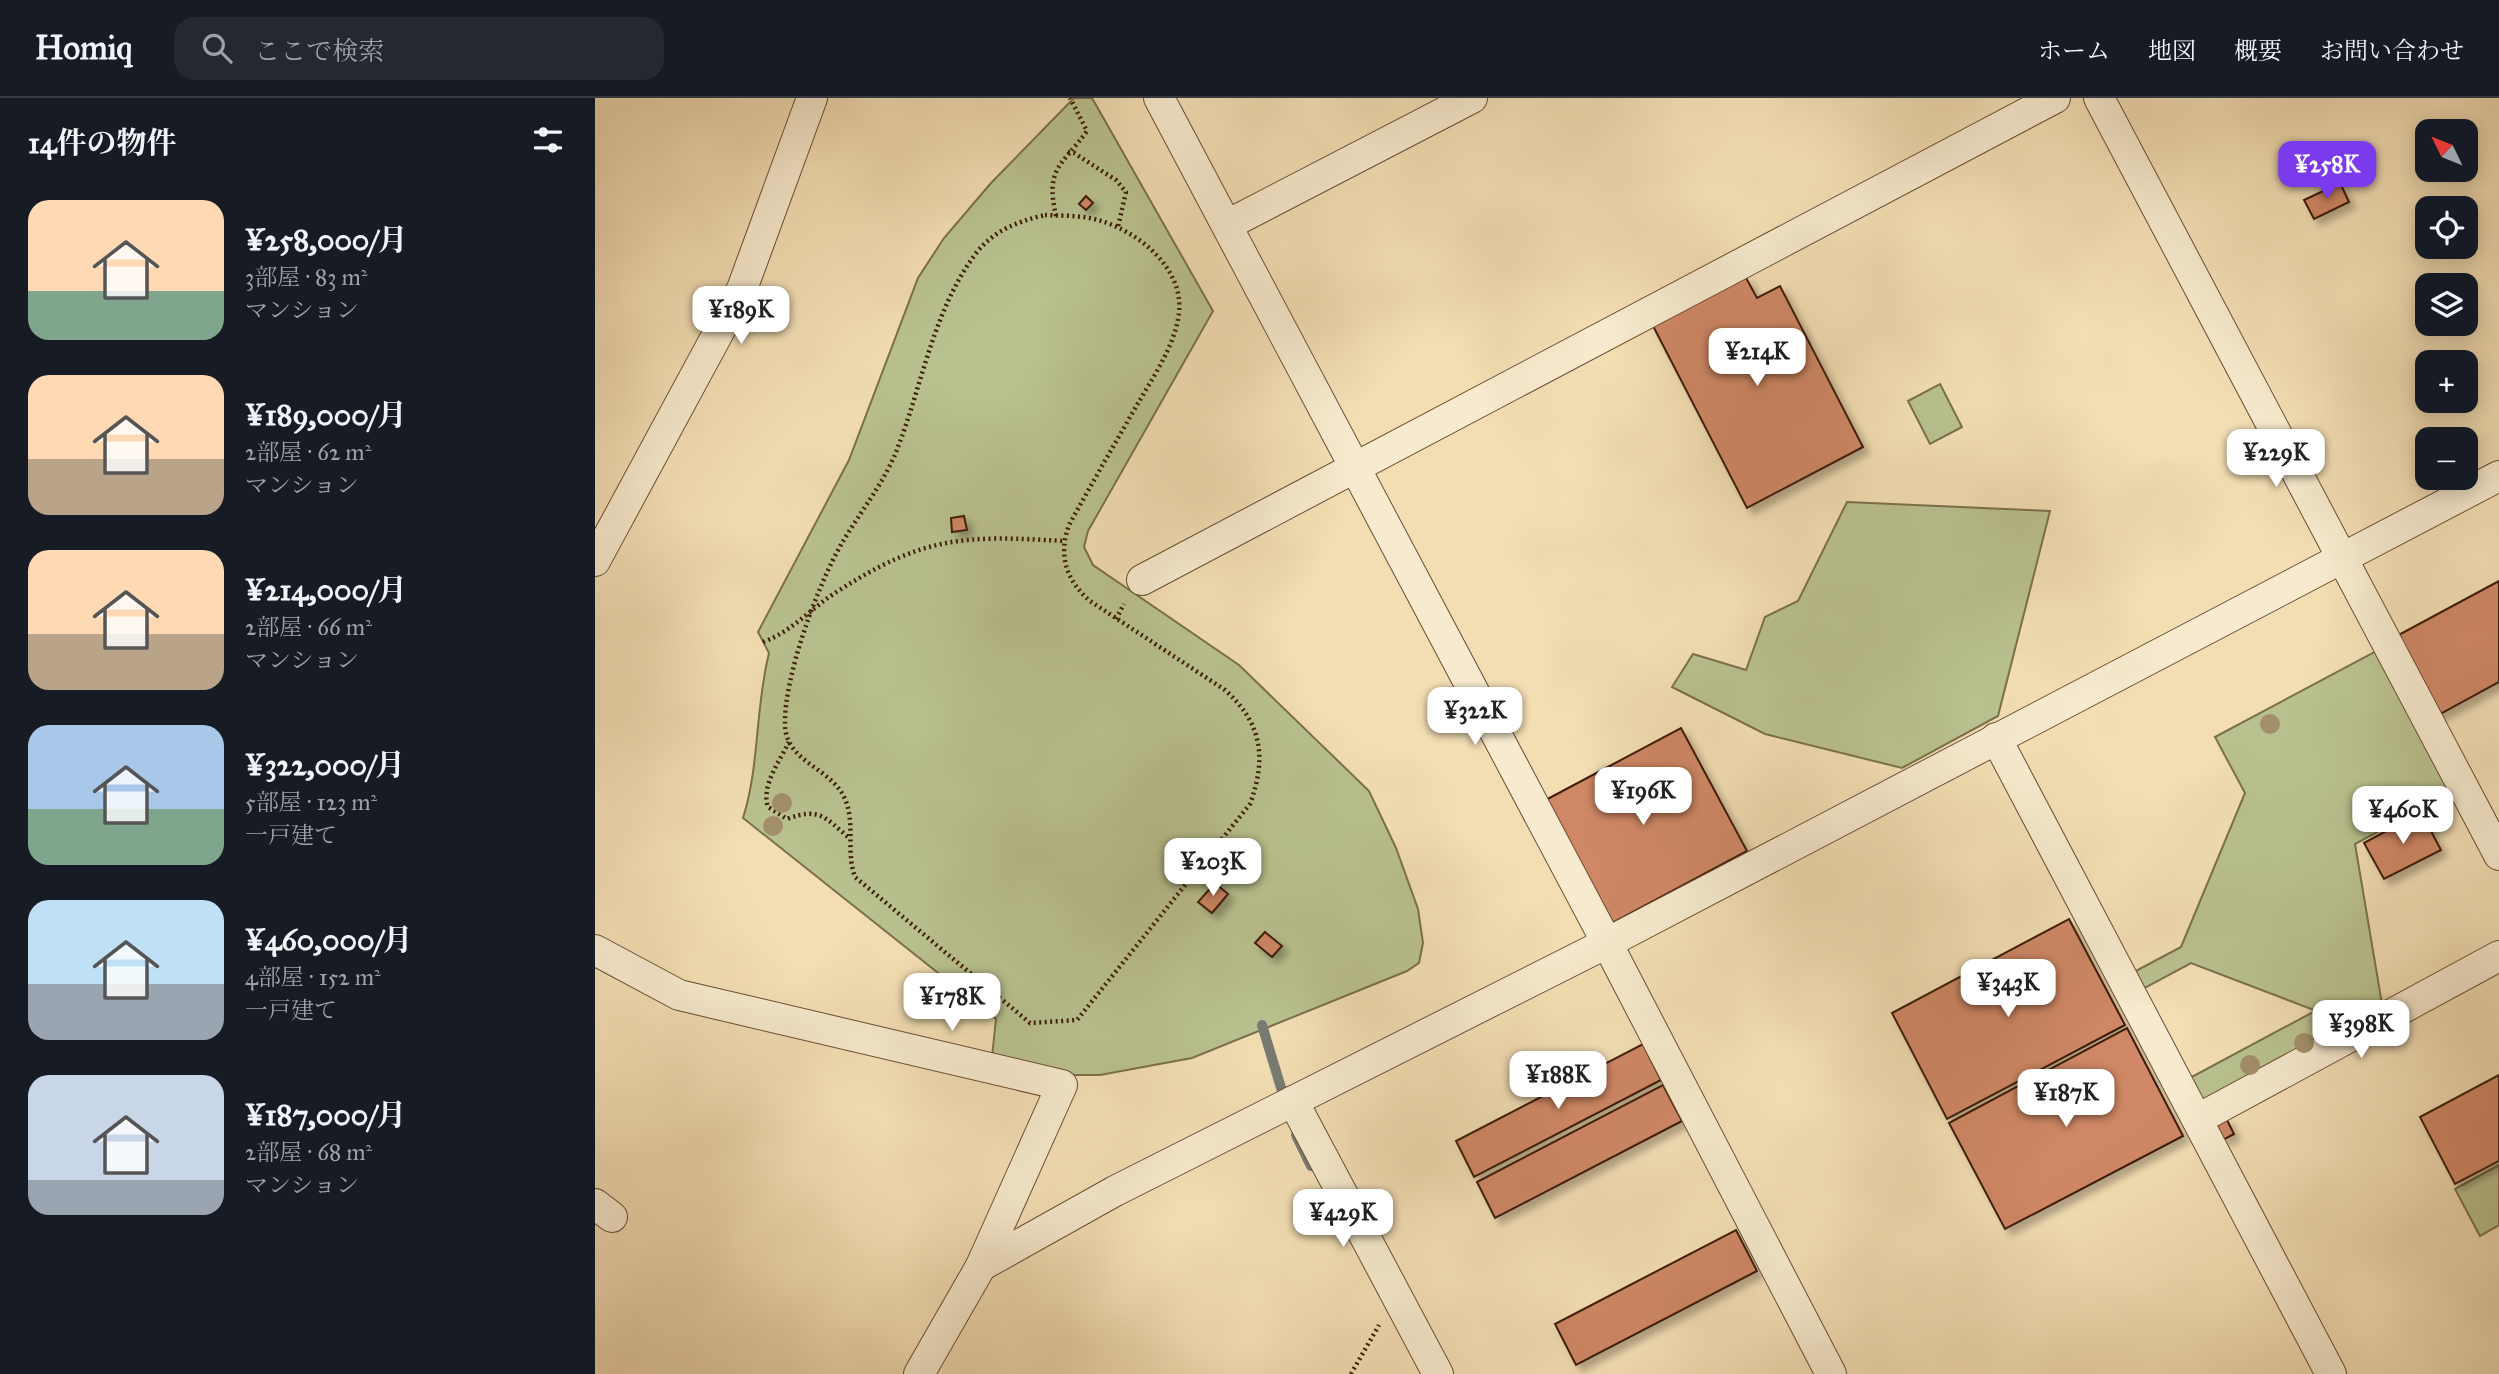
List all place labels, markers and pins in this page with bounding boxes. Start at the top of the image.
pin: ¥258K [2278,141,2376,201]
pin: ¥189K [692,286,790,346]
pin: ¥214K [1708,328,1806,388]
pin: ¥229K [2227,430,2325,489]
pin: ¥322K [1426,688,1524,747]
pin: ¥196K [1594,768,1692,827]
pin: ¥460K [2354,786,2452,846]
pin: ¥203K [1164,838,1262,898]
pin: ¥343K [1959,960,2057,1019]
pin: ¥178K [903,974,1001,1033]
pin: ¥398K [2312,1000,2410,1060]
pin: ¥188K [1509,1052,1607,1111]
pin: ¥187K [2017,1070,2115,1129]
pin: ¥429K [1294,1190,1392,1249]

